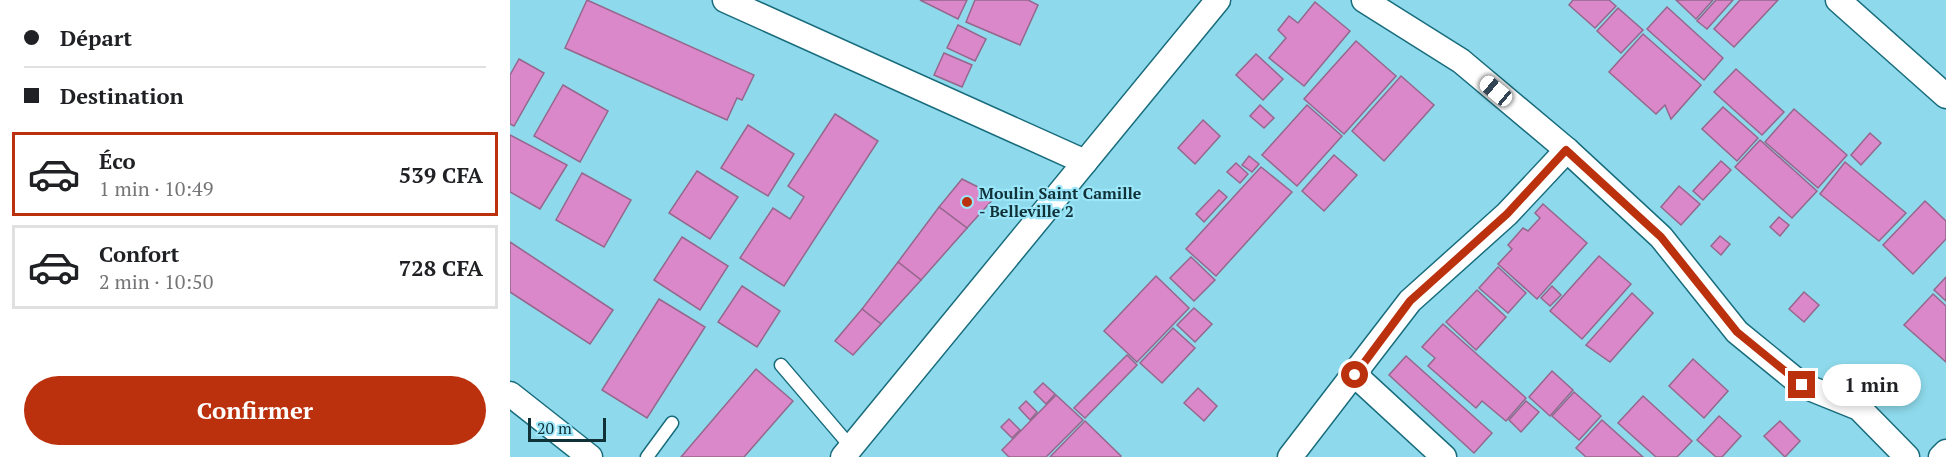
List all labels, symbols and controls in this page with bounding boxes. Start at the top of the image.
text: Départ [60,23,132,52]
car [1476,73,1516,109]
text: Destination [60,81,184,110]
text: Éco [99,146,136,175]
icon: car [27,147,81,201]
text: 539 CFA [399,160,483,189]
text: 1 min · 10:49 [99,175,213,202]
place label: Moulin Saint Camille - Belleville 2 [979,182,1142,222]
marker: Moulin Saint Camille - Belleville 2 [960,195,974,209]
text: Confort [99,239,179,268]
icon: car [27,240,81,294]
text: 728 CFA [399,253,483,282]
text: 2 min · 10:50 [99,268,213,295]
route start [1341,361,1368,388]
callout: 1 min [1823,364,1922,406]
route end [1788,371,1815,398]
text: 1 min [1844,371,1899,398]
button: Confirmer [24,376,486,445]
scale bar [528,415,606,442]
text: 20 m [537,417,572,439]

